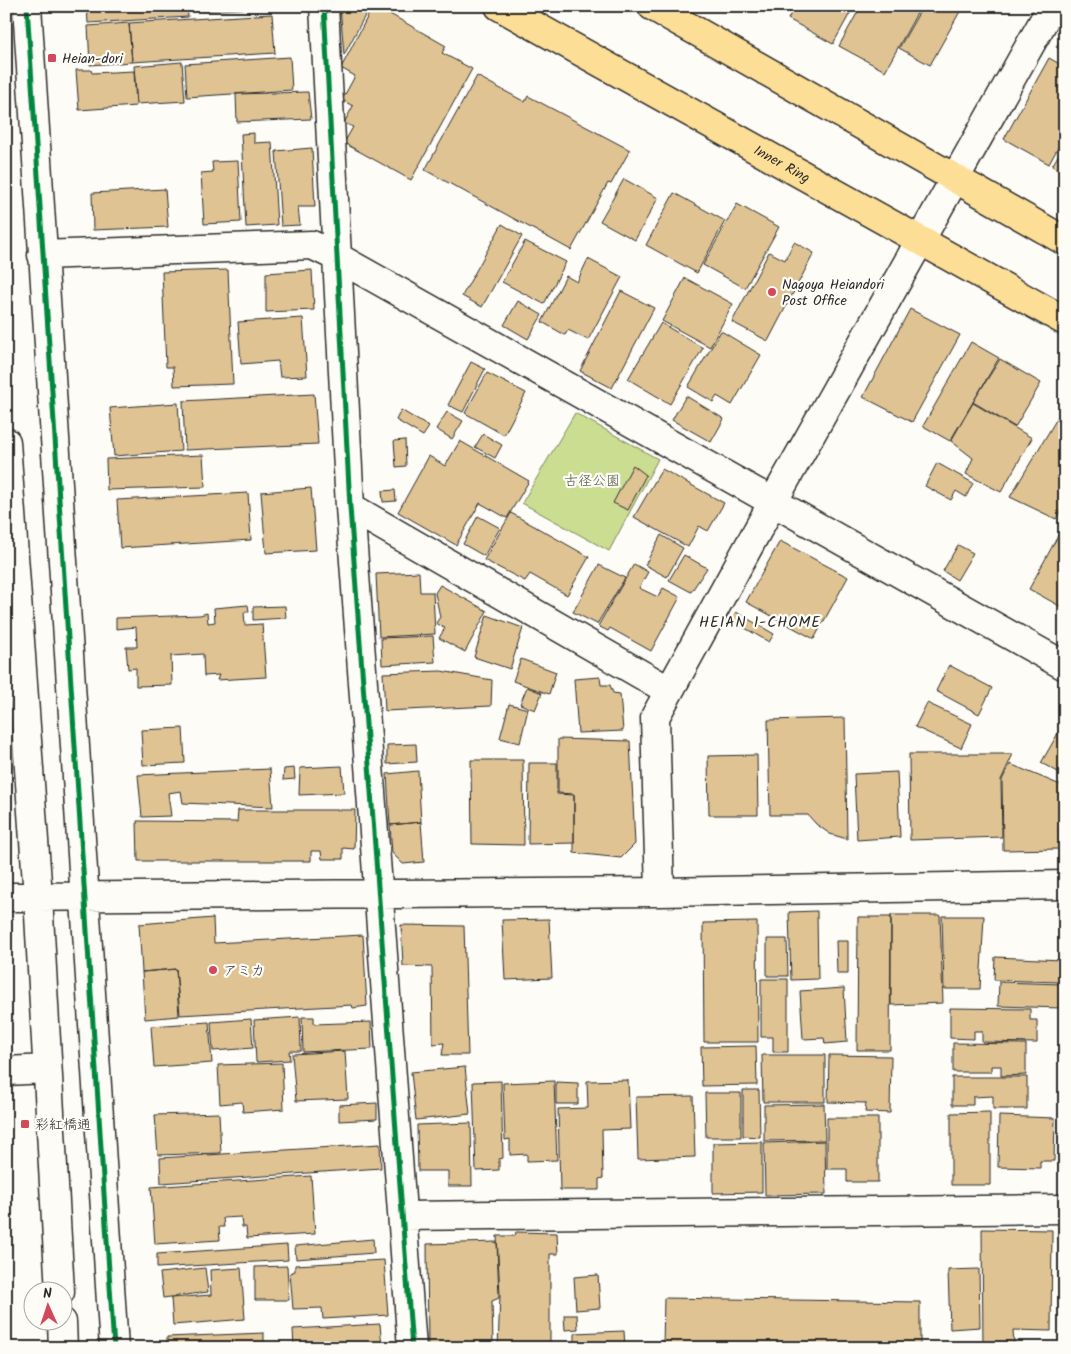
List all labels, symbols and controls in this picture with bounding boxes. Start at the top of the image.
place label: Heian-dori [62,48,123,70]
marker: Heian-dori [46,52,58,64]
street label: Inner Ring [749,140,814,189]
place label: Nagoya Heiandori Post Office [782,274,885,312]
marker: Nagoya Heiandori Post Office [766,286,778,298]
park label: 古径公園 [564,470,620,492]
district label: HEIAN 1-CHOME [699,611,821,635]
place label: アミカ [223,960,265,982]
marker: アミカ [207,964,219,976]
place label: 彩紅橋通 [35,1114,91,1136]
marker: 彩紅橋通 [19,1118,31,1130]
north arrow [22,1282,72,1332]
text: N [42,1283,53,1305]

